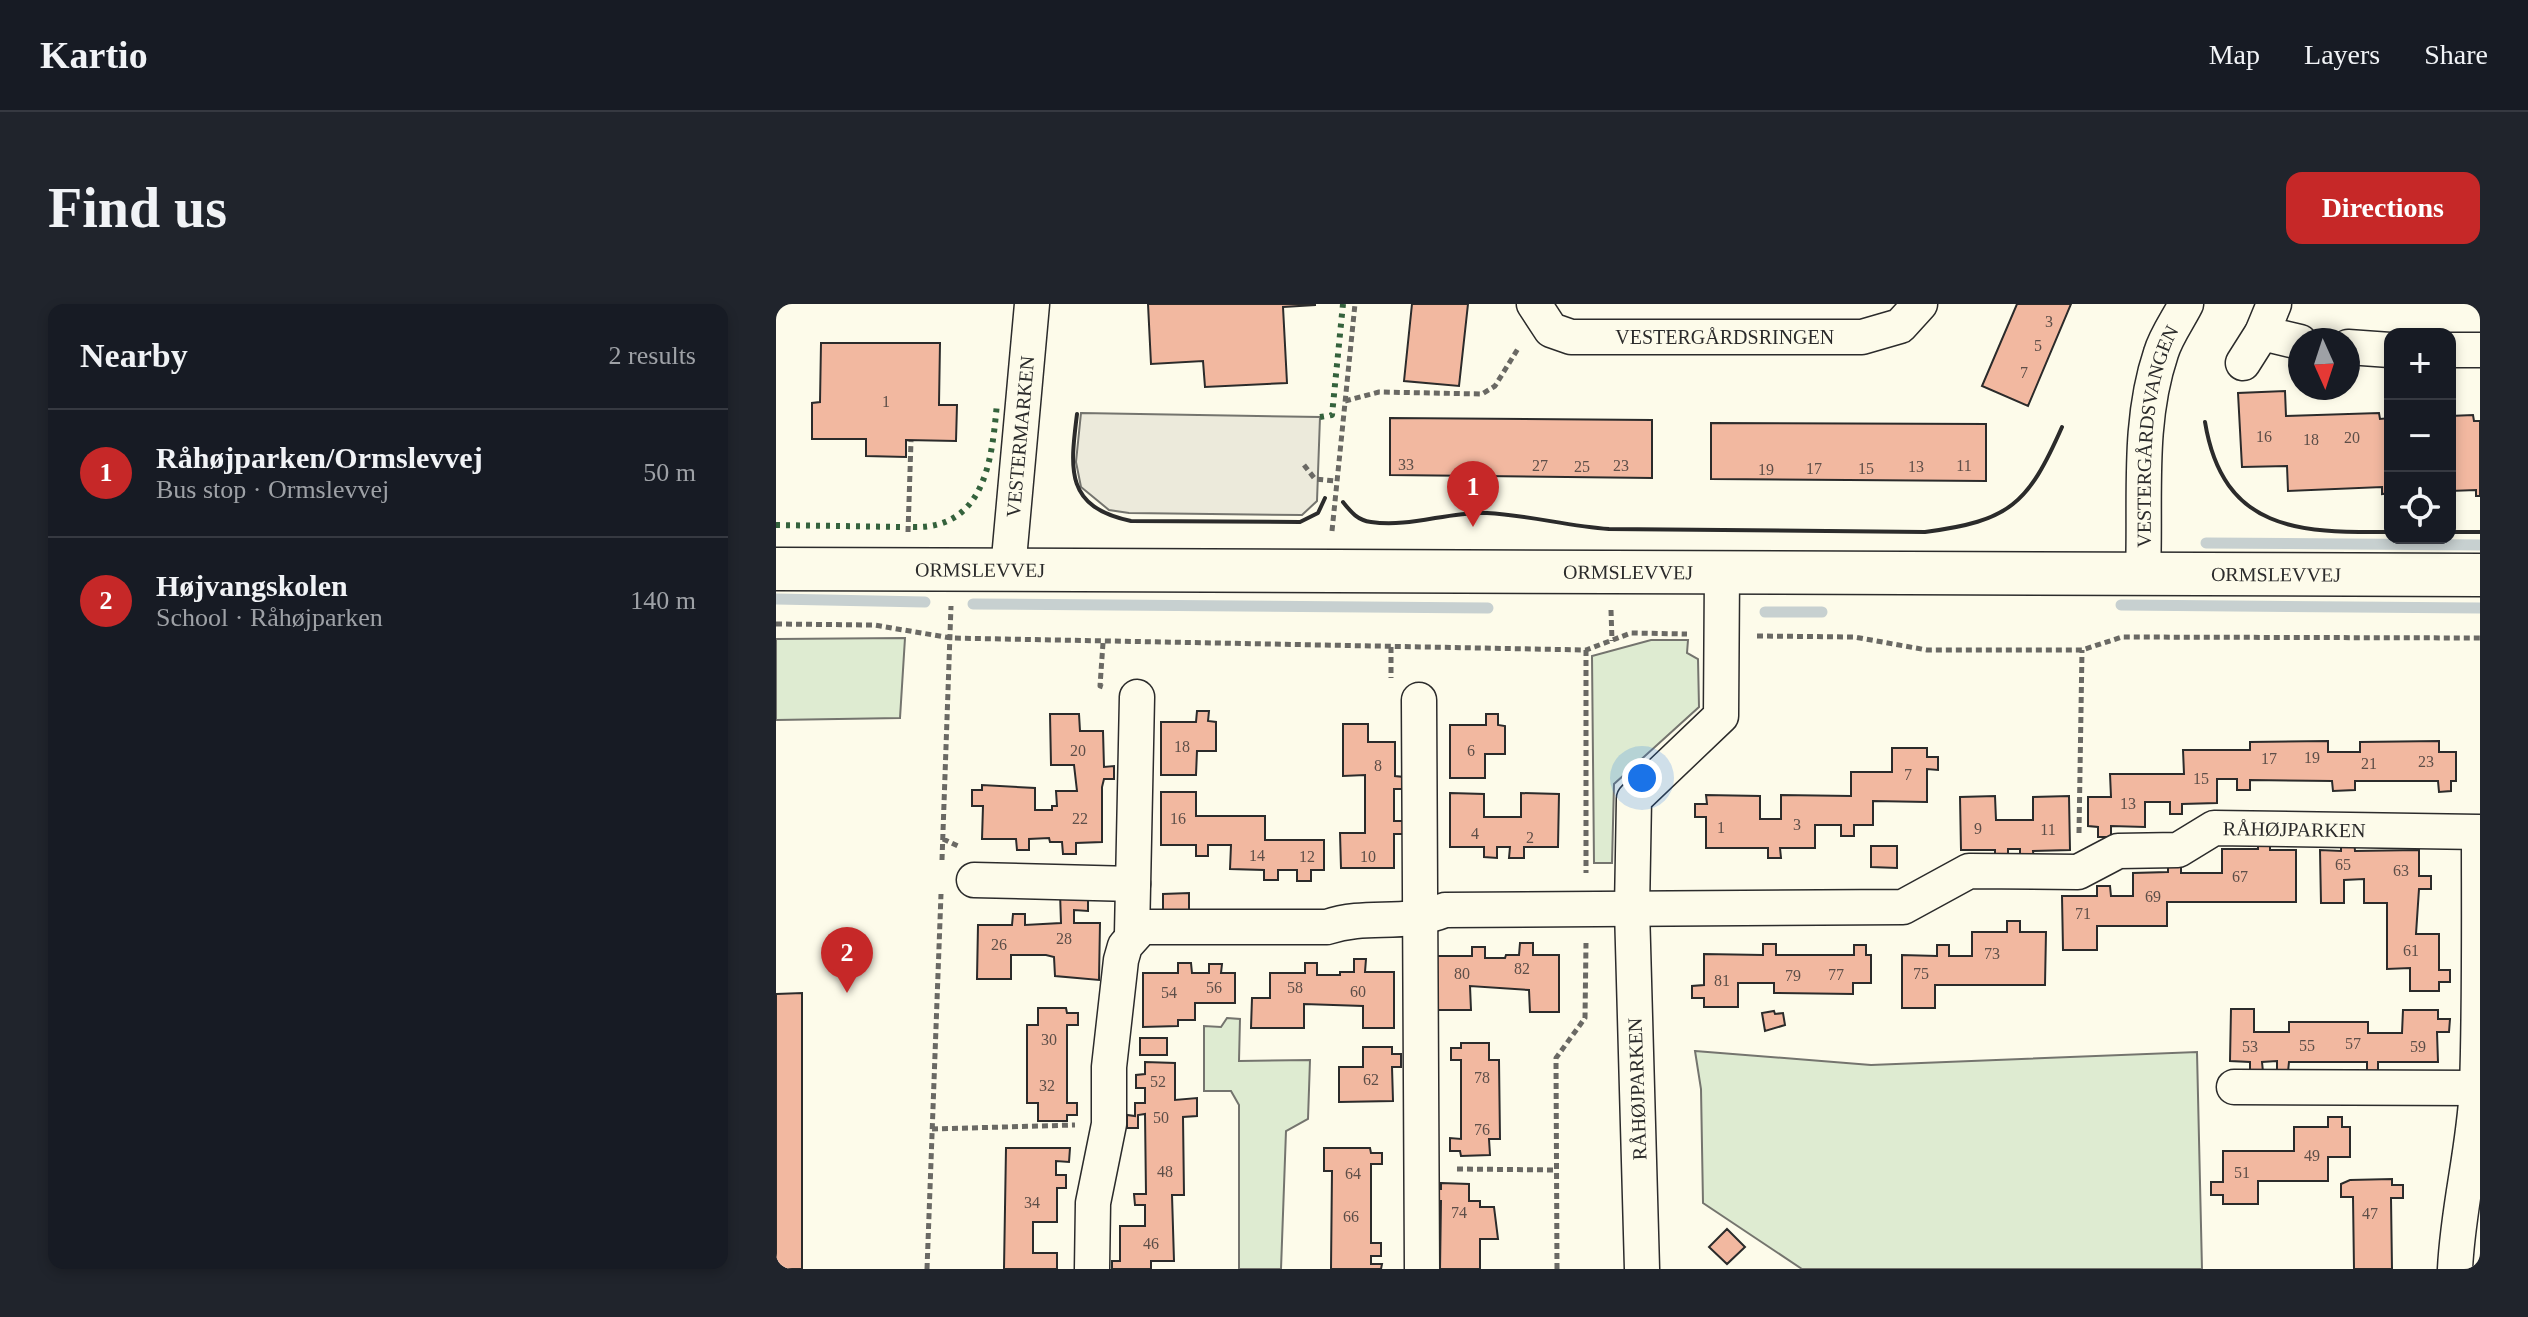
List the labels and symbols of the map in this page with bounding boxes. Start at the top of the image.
house number: 3 [2045,313,2053,330]
street label: VESTERGÅRDSVANGEN [2133,322,2183,548]
street label: VESTERGÅRDSRINGEN [1615,326,1834,348]
north arrow [2288,328,2360,400]
house number: 5 [2034,337,2042,354]
street label: VESTERMARKEN [1002,355,1038,518]
house number: 7 [2020,364,2028,381]
house number: 1 [882,393,890,410]
house number: 16 [2256,428,2272,445]
house number: 20 [2344,429,2360,446]
house number: 18 [2303,431,2319,448]
house number: 33 [1398,456,1414,473]
house number: 27 [1532,457,1548,474]
house number: 23 [1613,457,1629,474]
house number: 11 [1956,457,1972,474]
house number: 25 [1574,458,1590,475]
house number: 13 [1908,458,1924,475]
house number: 17 [1806,460,1822,477]
house number: 15 [1858,460,1874,477]
pin: 1 [1447,461,1499,527]
house number: 19 [1758,461,1774,478]
street label: ORMSLEVVEJ [915,558,1045,581]
street label: ORMSLEVVEJ [1563,561,1693,583]
street label: ORMSLEVVEJ [2211,563,2341,586]
house number: 18 [1174,738,1190,755]
house number: 20 [1070,742,1086,759]
house number: 6 [1467,742,1475,759]
house number: 19 [2304,749,2320,766]
house number: 17 [2261,750,2277,767]
house number: 23 [2418,753,2434,770]
house number: 21 [2361,755,2377,772]
house number: 8 [1374,757,1382,774]
your location [1622,758,1662,798]
house number: 7 [1904,766,1912,783]
house number: 15 [2193,770,2209,787]
house number: 13 [2120,795,2136,812]
house number: 22 [1072,810,1088,827]
house number: 16 [1170,810,1186,827]
house number: 3 [1793,816,1801,833]
street label: RÅHØJPARKEN [2223,817,2366,841]
house number: 1 [1717,819,1725,836]
house number: 9 [1974,820,1982,837]
house number: 11 [2040,821,2056,838]
house number: 4 [1471,825,1479,842]
house number: 2 [1526,829,1534,846]
house number: 14 [1249,847,1265,864]
house number: 12 [1299,848,1315,865]
house number: 10 [1360,848,1376,865]
house number: 65 [2335,856,2351,873]
house number: 63 [2393,862,2409,879]
house number: 67 [2232,868,2248,885]
house number: 69 [2145,888,2161,905]
house number: 71 [2075,905,2091,922]
pin: 2 [821,927,873,993]
house number: 28 [1056,930,1072,947]
house number: 26 [991,936,1007,953]
house number: 61 [2403,942,2419,959]
house number: 73 [1984,945,2000,962]
house number: 82 [1514,960,1530,977]
house number: 80 [1454,965,1470,982]
house number: 75 [1913,965,1929,982]
house number: 77 [1828,966,1844,983]
house number: 79 [1785,967,1801,984]
house number: 81 [1714,972,1730,989]
house number: 56 [1206,979,1222,996]
house number: 58 [1287,979,1303,996]
house number: 60 [1350,983,1366,1000]
house number: 54 [1161,984,1177,1001]
street label: RÅHØJPARKEN [1624,1017,1650,1161]
house number: 30 [1041,1031,1057,1048]
house number: 57 [2345,1035,2361,1052]
house number: 55 [2299,1037,2315,1054]
house number: 53 [2242,1038,2258,1055]
house number: 59 [2410,1038,2426,1055]
house number: 78 [1474,1069,1490,1086]
house number: 62 [1363,1071,1379,1088]
house number: 52 [1150,1073,1166,1090]
house number: 32 [1039,1077,1055,1094]
house number: 50 [1153,1109,1169,1126]
house number: 76 [1474,1121,1490,1138]
house number: 49 [2304,1147,2320,1164]
house number: 48 [1157,1163,1173,1180]
house number: 51 [2234,1164,2250,1181]
house number: 64 [1345,1165,1361,1182]
house number: 34 [1024,1194,1040,1211]
house number: 74 [1451,1204,1467,1221]
house number: 47 [2362,1205,2378,1222]
house number: 66 [1343,1208,1359,1225]
house number: 46 [1143,1235,1159,1252]

